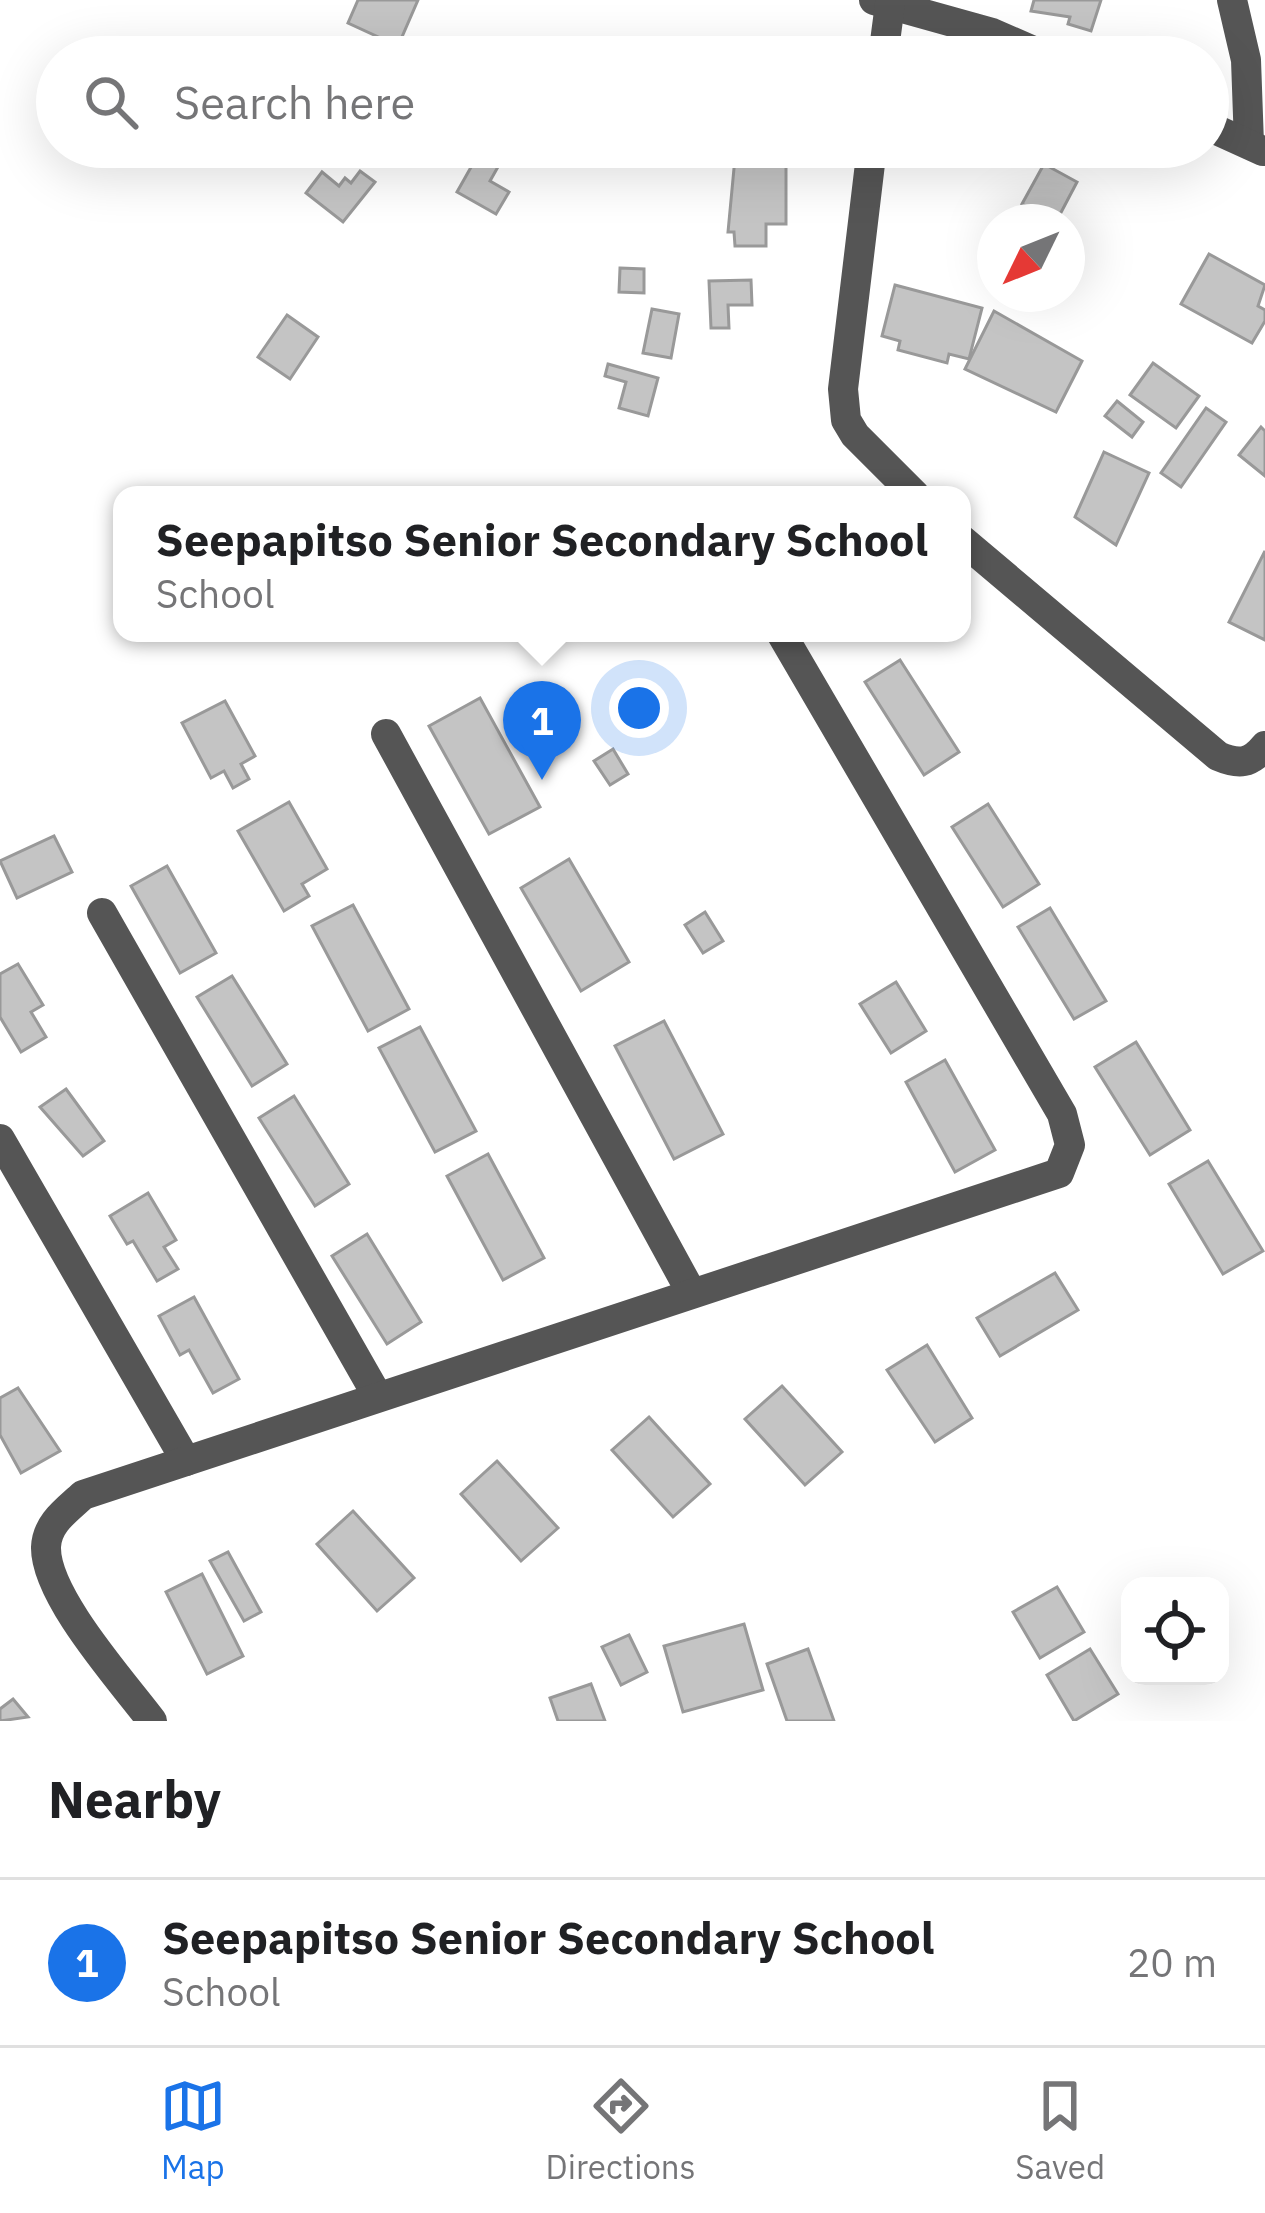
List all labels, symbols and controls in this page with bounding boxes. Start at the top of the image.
search box [36,36,1229,168]
icon: search [78,69,144,135]
text: Search here [174,73,415,131]
north arrow [977,204,1085,312]
popup [113,486,971,642]
text: Seepapitso Senior Secondary School [156,510,928,568]
text: School [156,568,275,619]
your location [609,678,669,738]
pin: 1 [503,681,581,780]
map controls [1121,1577,1229,1685]
button: locate [1121,1577,1229,1685]
text: Nearby [48,1766,221,1832]
text: Seepapitso Senior Secondary School [162,1908,934,1966]
text: 1 [75,1937,99,1988]
text: 20 m [1127,1937,1217,1988]
text: School [162,1966,281,2017]
tab: Map [160,2073,226,2188]
tab: Directions [546,2073,696,2188]
tab: Saved [1015,2073,1105,2188]

